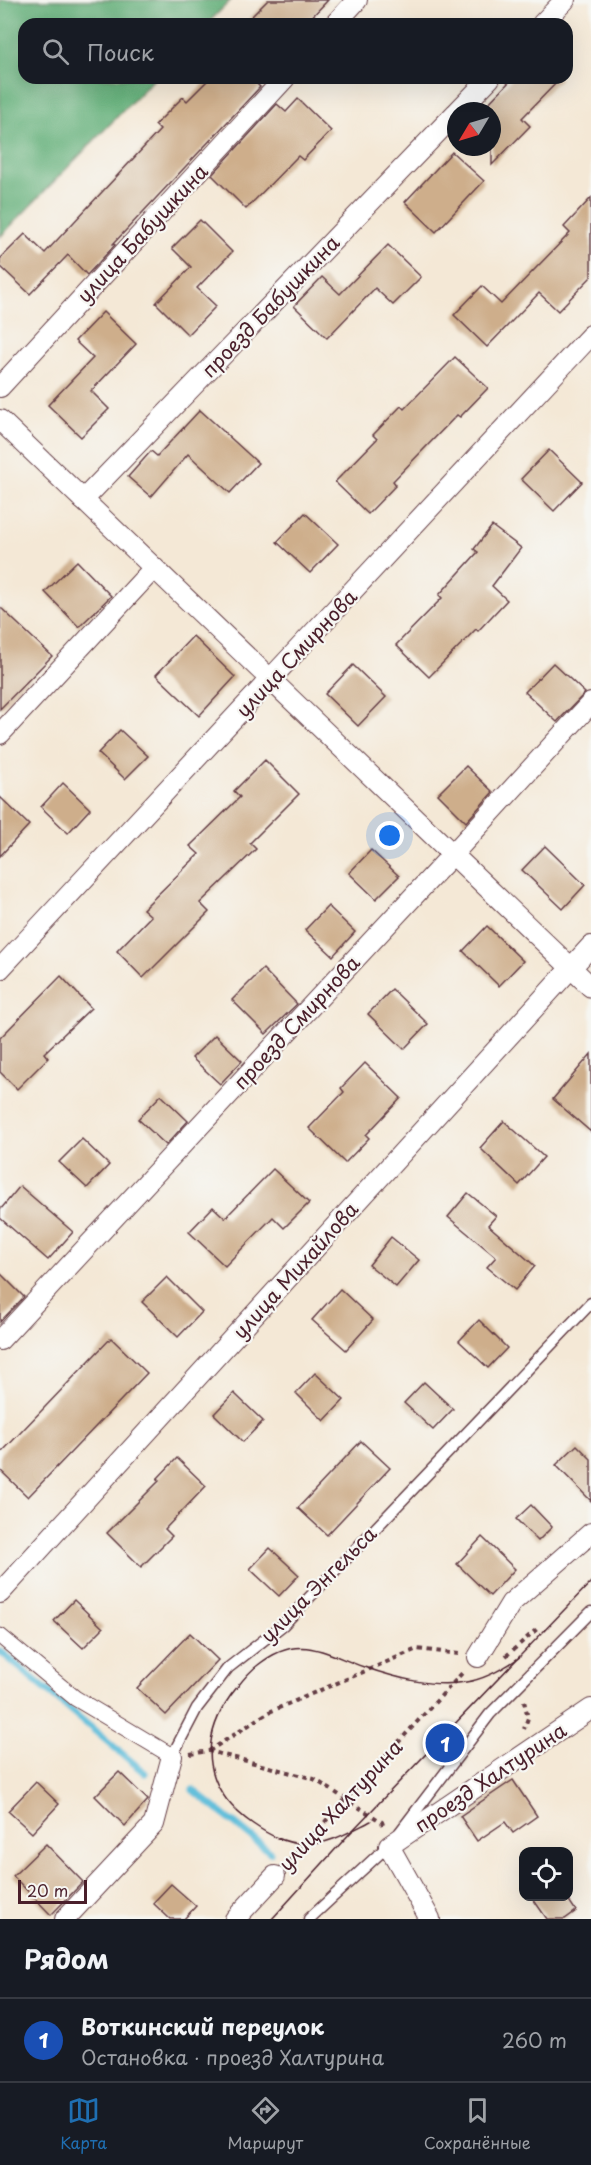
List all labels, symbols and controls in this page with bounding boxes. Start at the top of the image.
search box [18,18,573,84]
icon: search [39,35,72,68]
text: Поиск [87,35,154,68]
north arrow [447,102,501,156]
street label: улица Бабушкина [69,156,215,309]
street label: проезд Бабушкина [194,228,346,384]
street label: улица Смирнова [228,582,364,724]
your location [375,821,404,850]
street label: проезд Смирнова [226,948,367,1096]
street label: улица Михайлова [225,1194,365,1345]
street label: улица Энгельса [253,1519,383,1649]
street label: проезд Халтурина [408,1715,573,1839]
pin: 1 [426,1720,464,1766]
street label: улица Халтурина [271,1732,409,1878]
map controls [519,1847,573,1901]
button: locate [519,1847,573,1901]
scale bar [18,1877,87,1904]
text: 20 m [27,1878,68,1902]
text: Рядом [24,1939,109,1978]
text: Воткинский переулок [81,2009,324,2042]
text: 1 [39,2025,48,2055]
text: 260 m [502,2025,567,2055]
text: Остановка · проезд Халтурина [81,2042,384,2072]
tab: Карта [60,2094,107,2154]
tab: Маршрут [228,2094,303,2154]
tab: Сохранённые [424,2094,531,2154]

